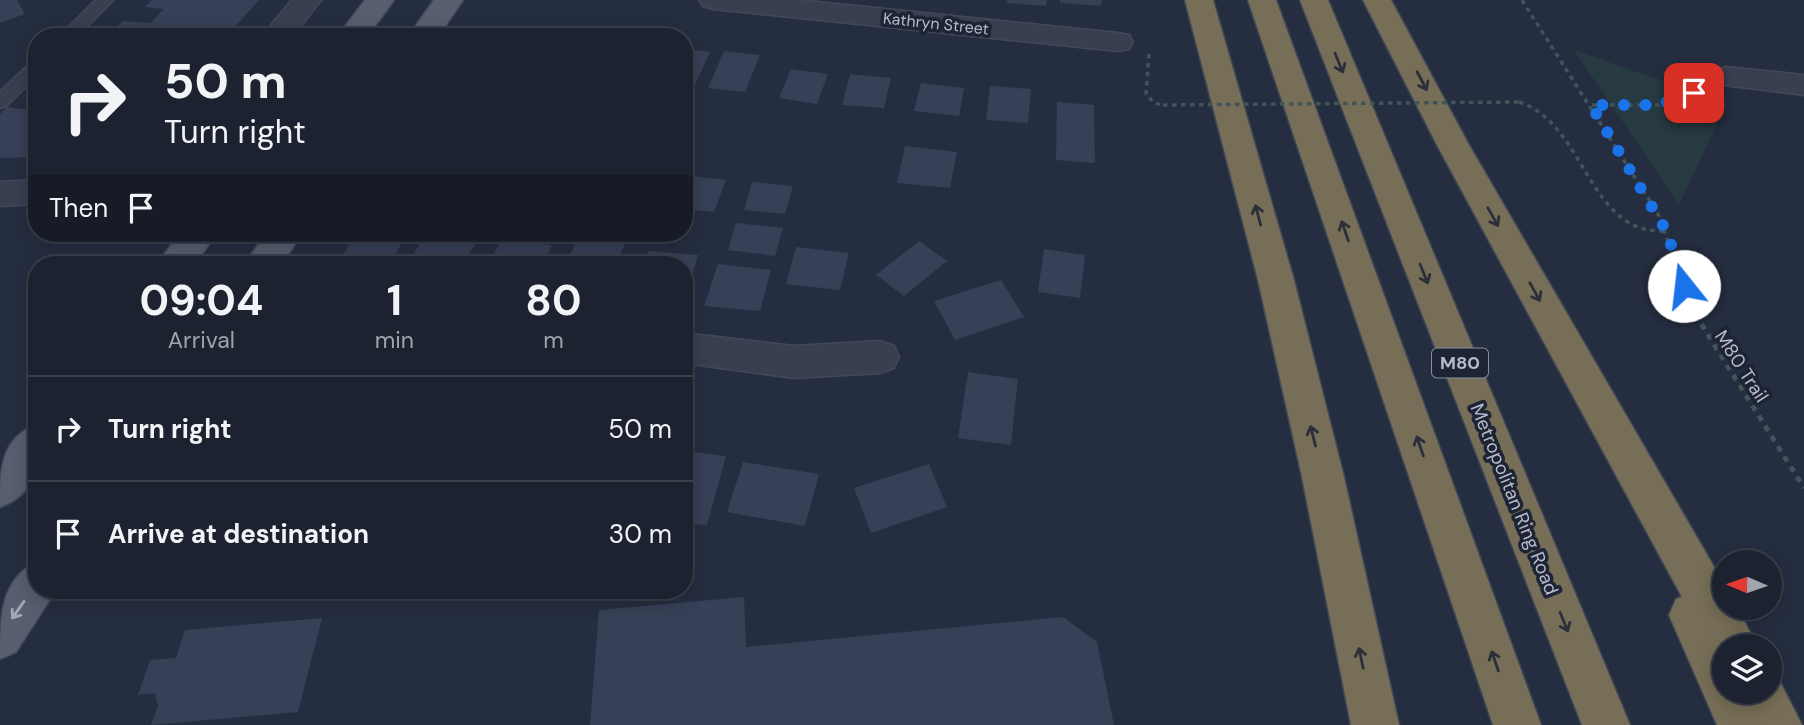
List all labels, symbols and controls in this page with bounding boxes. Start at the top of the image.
street label: Kathryn Street [882,7,990,40]
text: 50 m [164,49,287,113]
one-way arrow [1334,52,1347,74]
icon: right [49,56,140,147]
pin [1664,63,1724,123]
one-way arrow [1415,71,1429,91]
icon: arrive [1675,74,1713,112]
text: Turn right [164,111,306,153]
icon: arrive [122,189,160,227]
text: Then [49,191,108,225]
one-way arrow [1251,204,1264,227]
one-way arrow [1486,206,1500,226]
one-way arrow [1338,220,1350,242]
position arrow [1647,249,1721,323]
one-way arrow [1419,263,1432,285]
text: 09:04 [139,273,263,328]
text: 1 [387,273,402,328]
text: 80 [525,273,582,328]
one-way arrow [1528,281,1542,301]
text: Arrival [168,325,235,355]
text: min [375,325,414,355]
text: m [543,325,564,355]
street label: M80 Trail [1709,325,1774,407]
road number: M80 [1432,348,1488,377]
street label: Metropolitan Ring Road [1465,400,1564,599]
icon: right [49,410,87,448]
text: Turn right [108,412,232,446]
text: 50 m [608,412,672,446]
one-way arrow [1306,425,1319,448]
one-way arrow [1413,435,1425,457]
icon: arrive [49,515,87,553]
text: Arrive at destination [108,517,369,551]
text: 30 m [609,517,672,551]
north arrow [1712,550,1782,620]
map controls [1712,550,1782,704]
one-way arrow [11,600,25,619]
one-way arrow [1559,611,1572,632]
button: layers [1712,634,1782,704]
one-way arrow [1354,647,1368,670]
one-way arrow [1488,650,1500,672]

